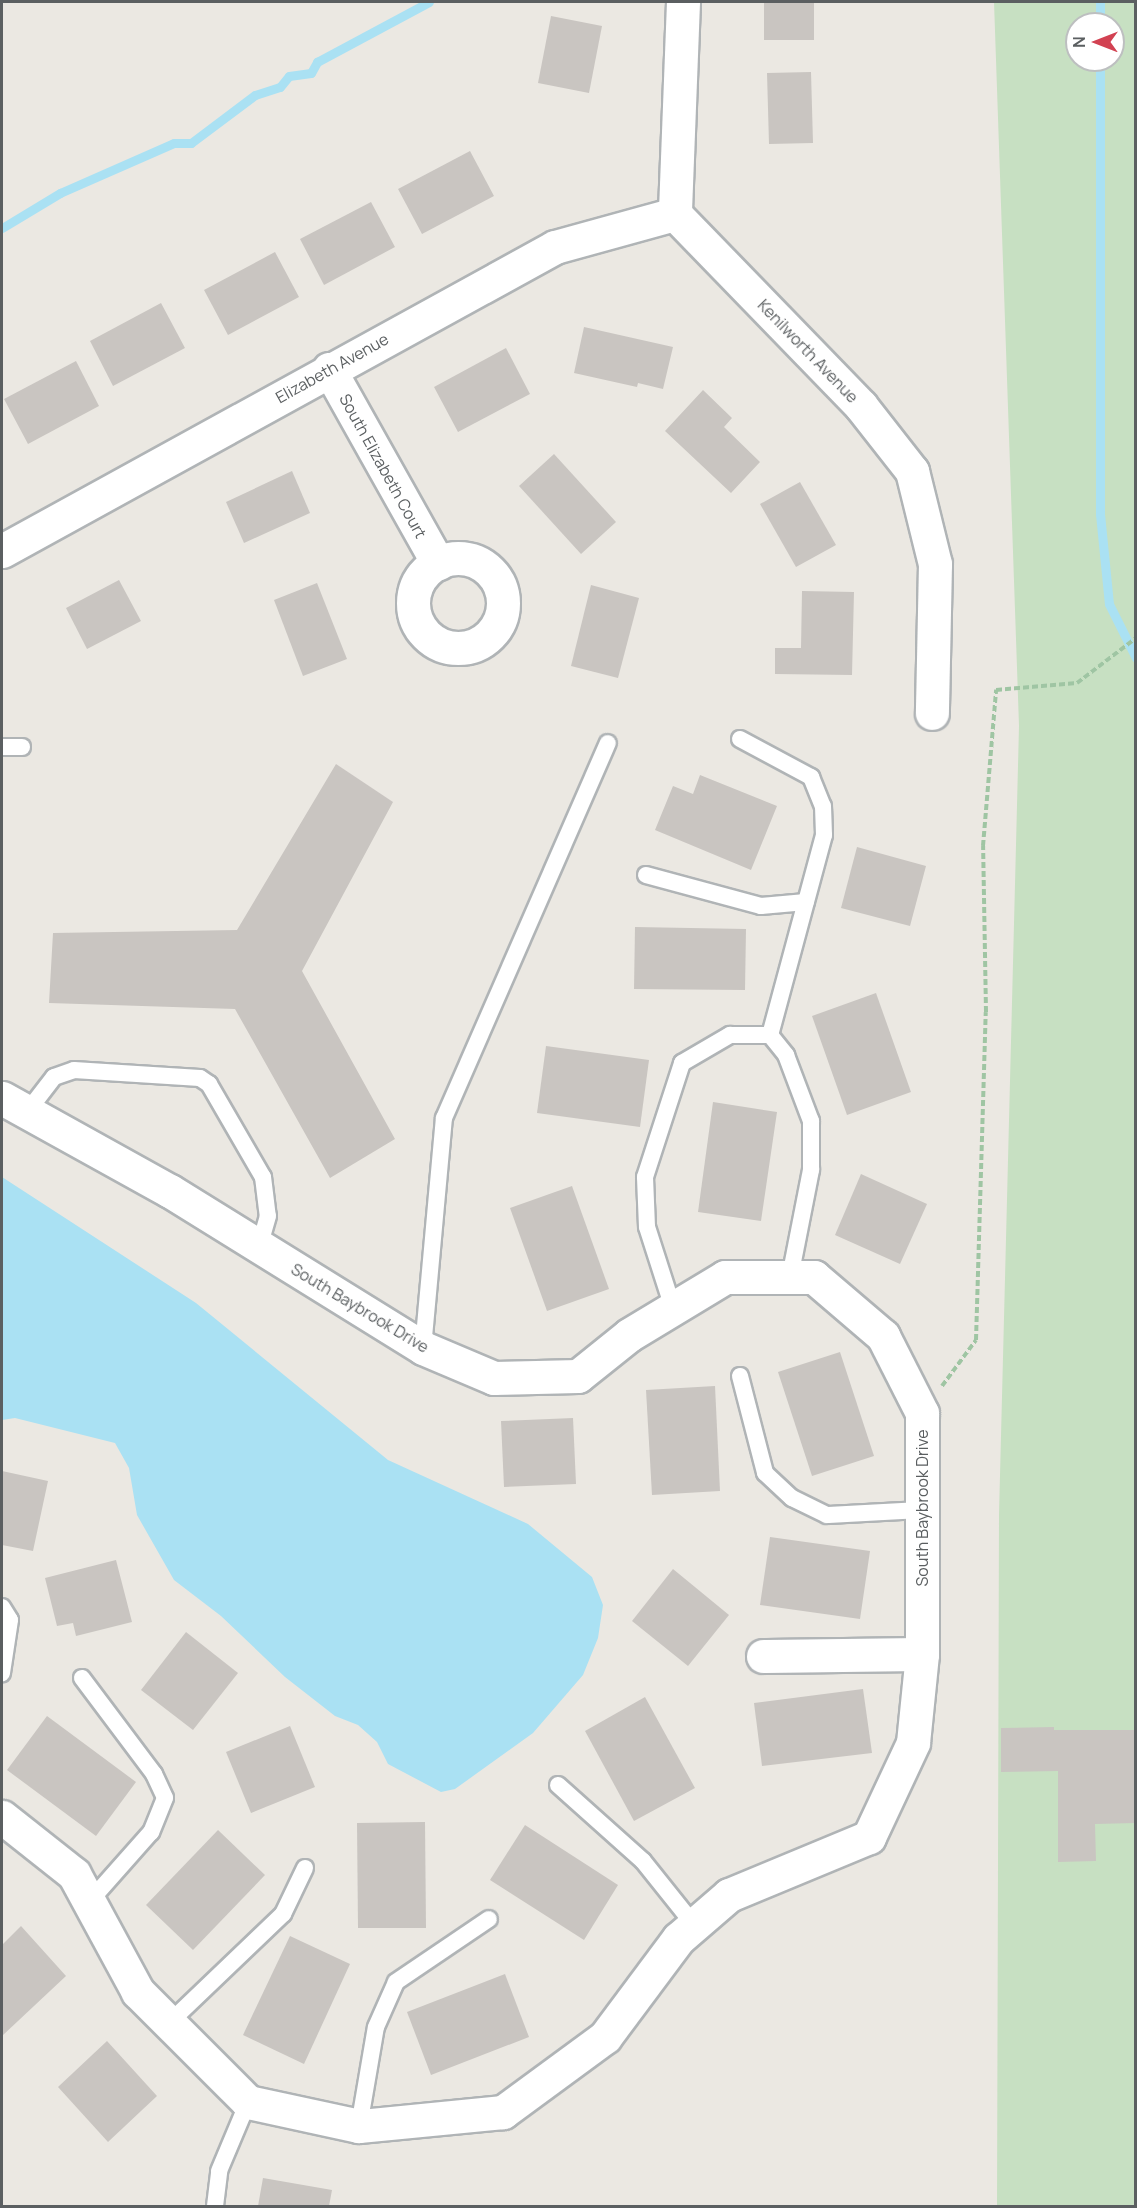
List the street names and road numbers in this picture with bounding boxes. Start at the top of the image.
street label: Kenilworth Avenue [754,295,862,407]
street label: Elizabeth Avenue [272,329,392,407]
street label: South Elizabeth Court [335,391,431,541]
street label: South Baybrook Drive [288,1259,432,1357]
street label: South Baybrook Drive [912,1429,932,1587]

